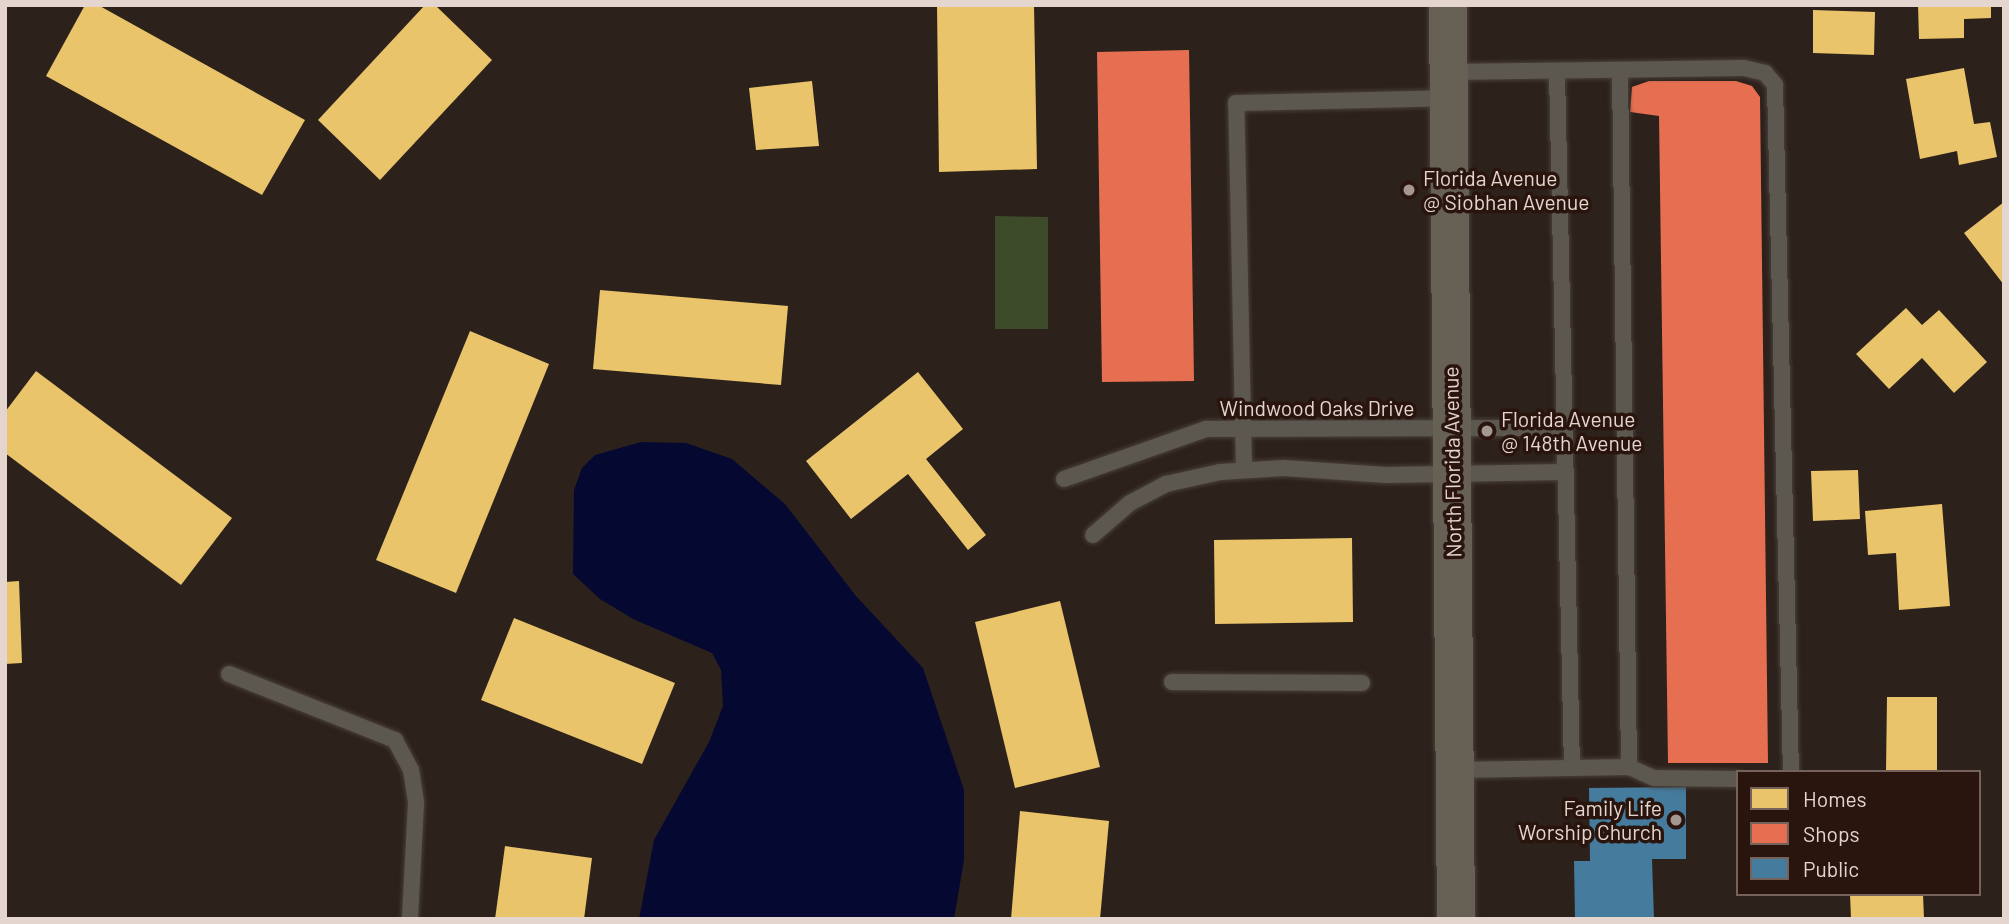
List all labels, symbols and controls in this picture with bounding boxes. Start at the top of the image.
place label: Florida Avenue @ Siobhan Avenue [1423,165,1589,215]
marker: Florida Avenue @ Siobhan Avenue [1401,182,1417,198]
street label: North Florida Avenue [1438,366,1466,558]
street label: Windwood Oaks Drive [1220,395,1414,421]
place label: Florida Avenue @ 148th Avenue [1501,406,1642,456]
marker: Florida Avenue @ 148th Avenue [1479,423,1495,439]
legend [1736,770,1981,896]
text: Homes [1803,786,1867,811]
place label: Family Life Worship Church [1518,795,1662,845]
marker: Family Life Worship Church [1668,812,1684,828]
text: Shops [1803,821,1860,846]
text: Public [1803,856,1859,881]

